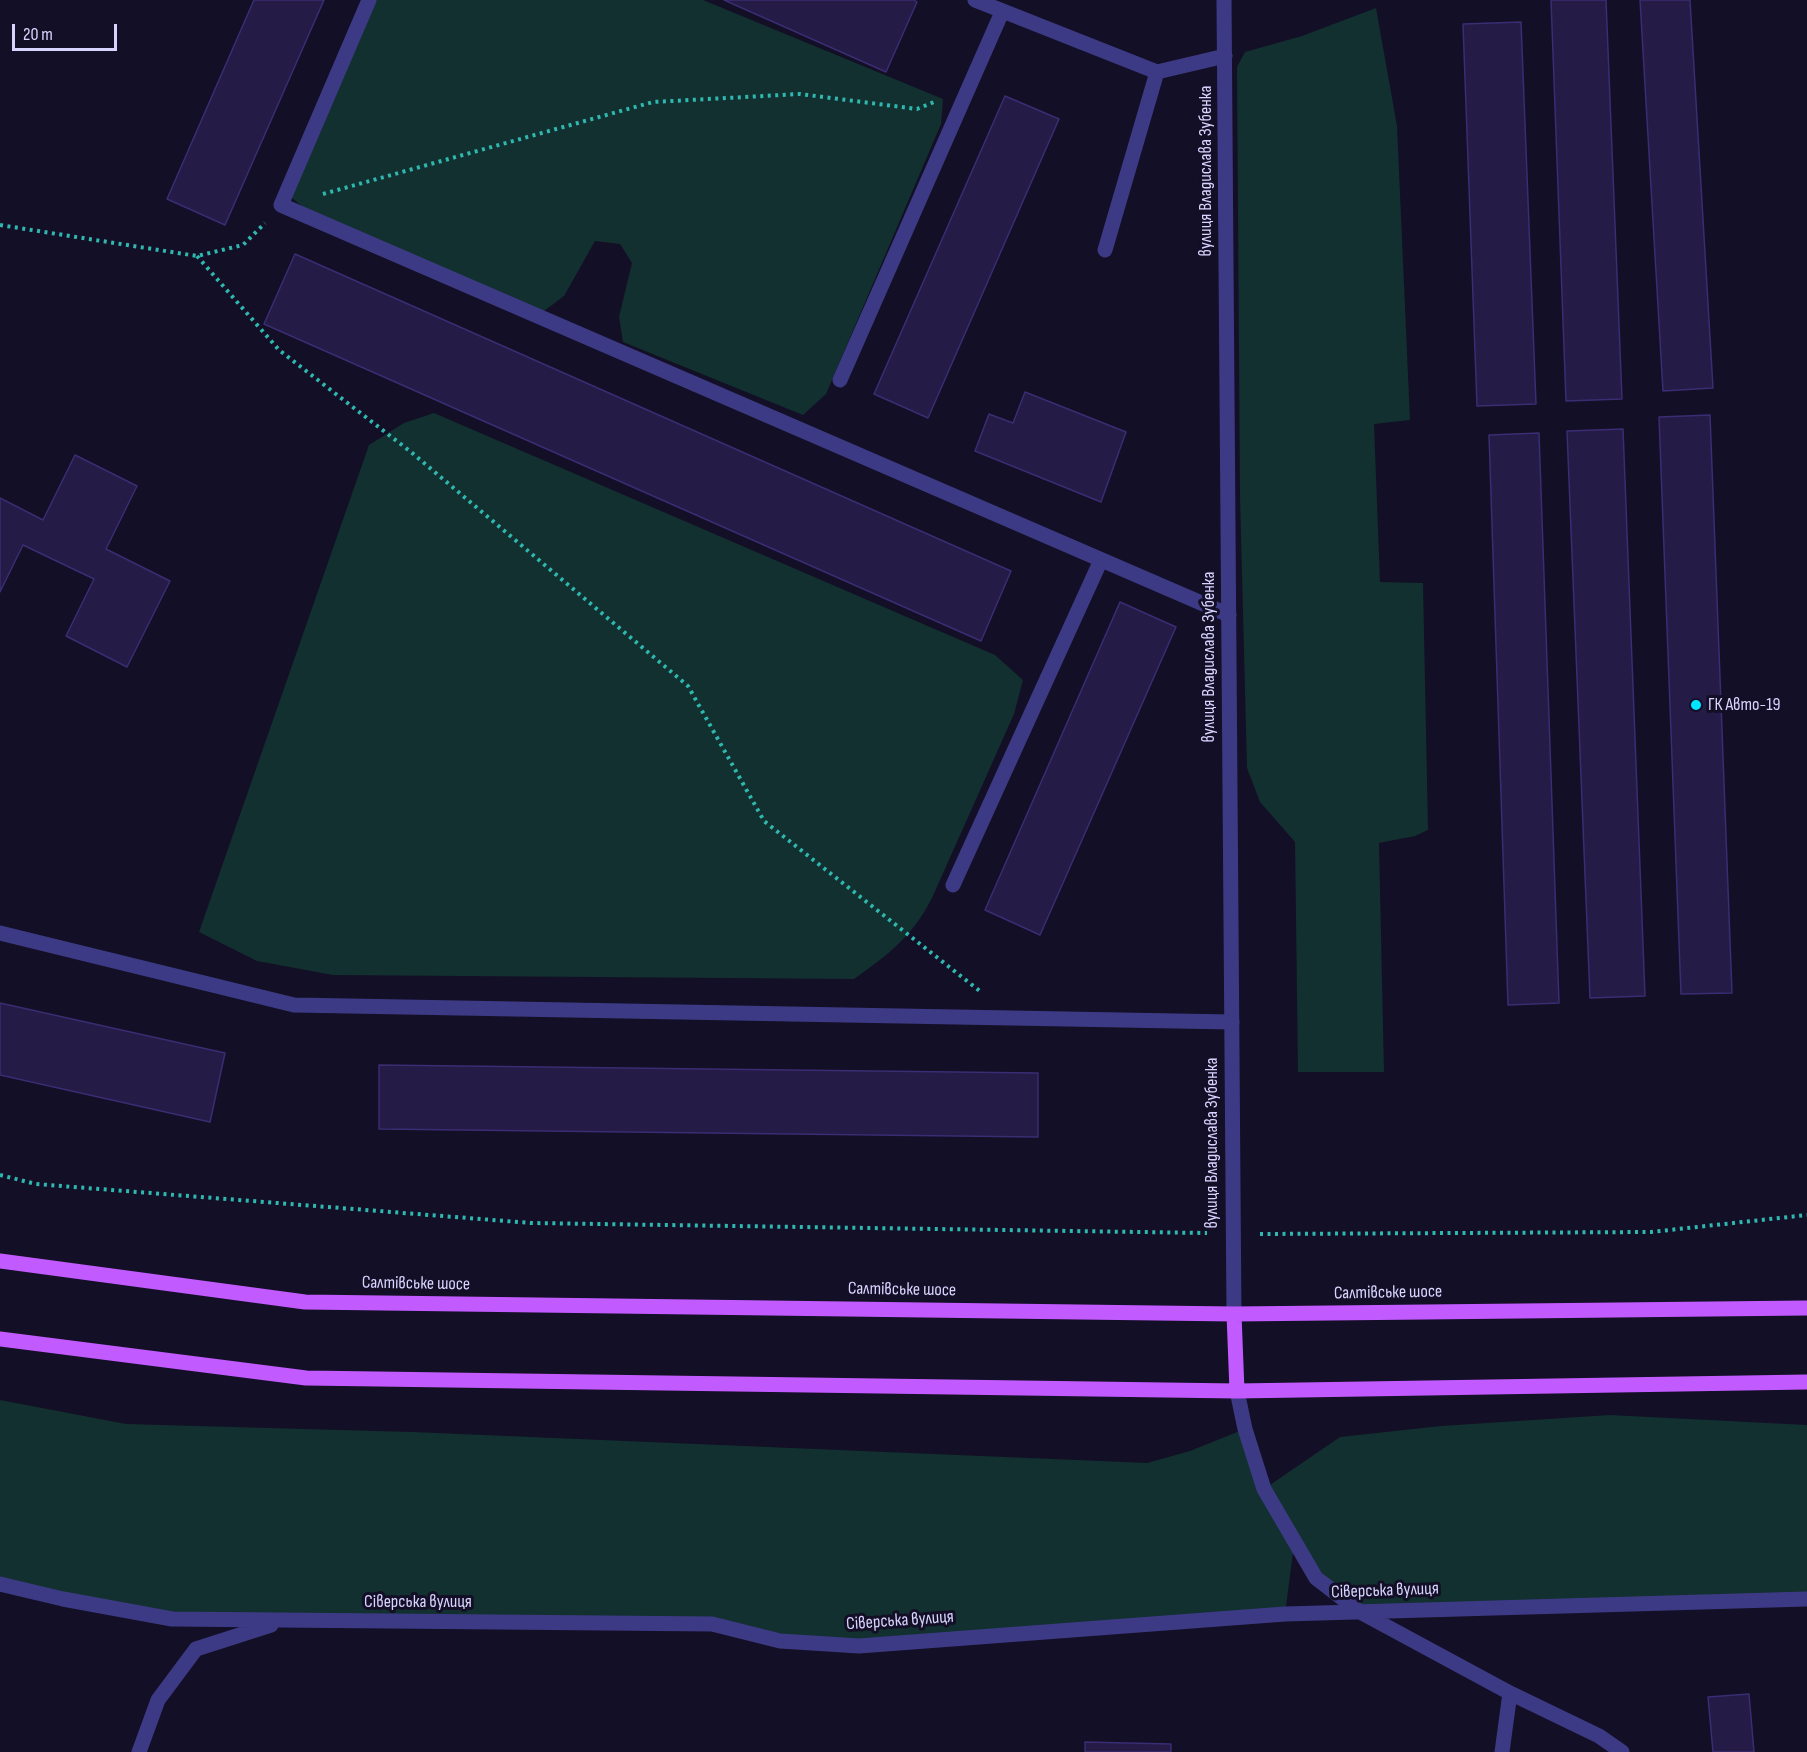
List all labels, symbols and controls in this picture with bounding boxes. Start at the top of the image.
scale bar [15,12,120,50]
text: 20 m [23,24,53,45]
street label: вулиця Владислава Зубенка [1195,86,1217,256]
street label: вулиця Владислава Зубенка [1198,572,1220,742]
place label: ГК Авто-19 [1708,694,1780,716]
marker: ГК Авто-19 [1689,698,1703,712]
street label: вулиця Владислава Зубенка [1201,1058,1223,1228]
street label: Салтівське шосе [362,1272,470,1296]
street label: Салтівське шосе [848,1278,956,1302]
street label: Салтівське шосе [1334,1281,1442,1305]
street label: Сіверська вулиця [1331,1578,1439,1604]
street label: Сіверська вулиця [364,1591,472,1613]
street label: Сіверська вулиця [845,1606,955,1636]

